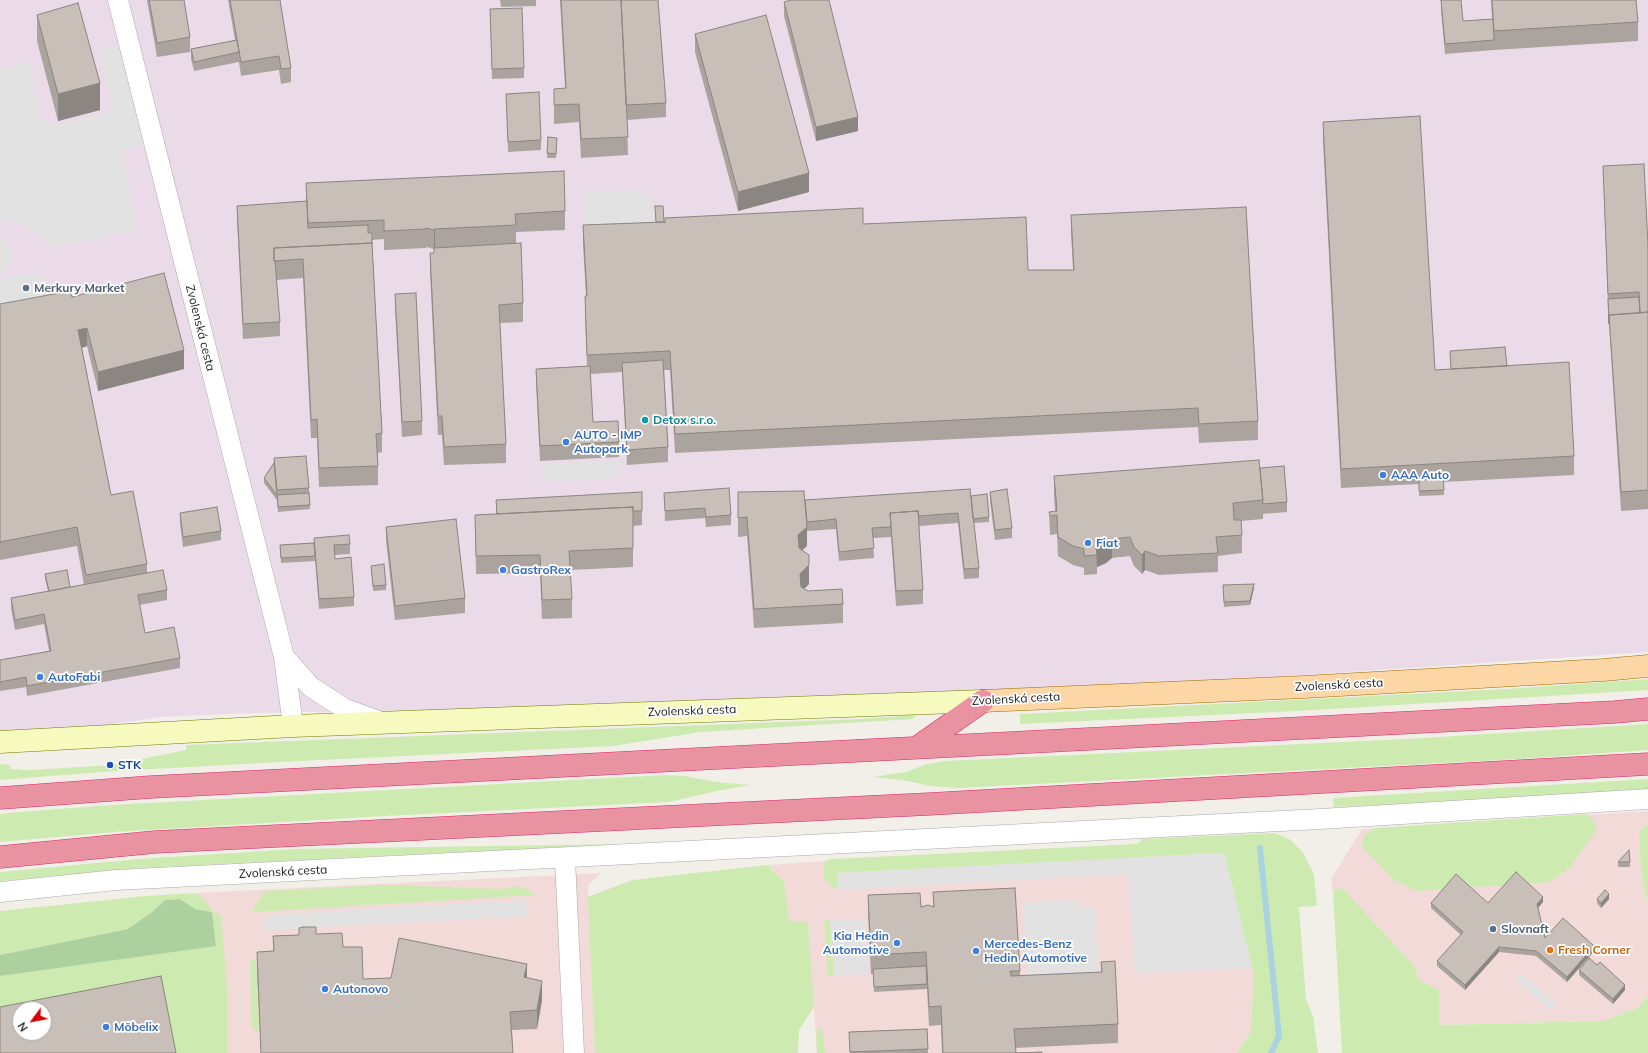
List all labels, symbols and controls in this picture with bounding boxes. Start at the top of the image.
place label: Merkury Market [34,281,125,295]
marker: Merkury Market [21,283,31,293]
street label: Zvolenská cesta [182,283,218,373]
place label: Detox s.r.o. [653,413,716,427]
marker: Detox s.r.o. [640,415,650,425]
place label: AUTO - IMP Autopark [574,428,642,456]
marker: AUTO - IMP Autopark [561,437,571,447]
place label: AAA Auto [1391,468,1449,482]
marker: AAA Auto [1378,470,1388,480]
place label: Fiat [1096,536,1118,550]
marker: Fiat [1083,538,1093,548]
place label: GastroRex [511,563,571,577]
marker: GastroRex [498,565,508,575]
place label: AutoFabi [48,670,100,684]
marker: AutoFabi [35,672,45,682]
street label: Zvolenská cesta [1294,675,1384,695]
street label: Zvolenská cesta [971,689,1061,709]
street label: Zvolenská cesta [648,702,736,720]
place label: STK [118,758,141,772]
marker: STK [105,760,115,770]
street label: Zvolenská cesta [238,862,328,882]
place label: Slovnaft [1501,922,1549,936]
marker: Slovnaft [1488,924,1498,934]
place label: Kia Hedin Automotive [823,929,889,957]
place label: Mercedes-Benz Hedin Automotive [984,937,1087,965]
marker: Kia Hedin Automotive [892,938,902,948]
place label: Fresh Corner [1558,943,1631,957]
marker: Fresh Corner [1545,945,1555,955]
marker: Mercedes-Benz Hedin Automotive [971,946,981,956]
place label: Autonovo [333,982,388,996]
marker: Autonovo [320,984,330,994]
north arrow [12,1001,52,1041]
text: N [15,1020,31,1034]
place label: Möbelix [114,1020,158,1034]
marker: Möbelix [101,1022,111,1032]

